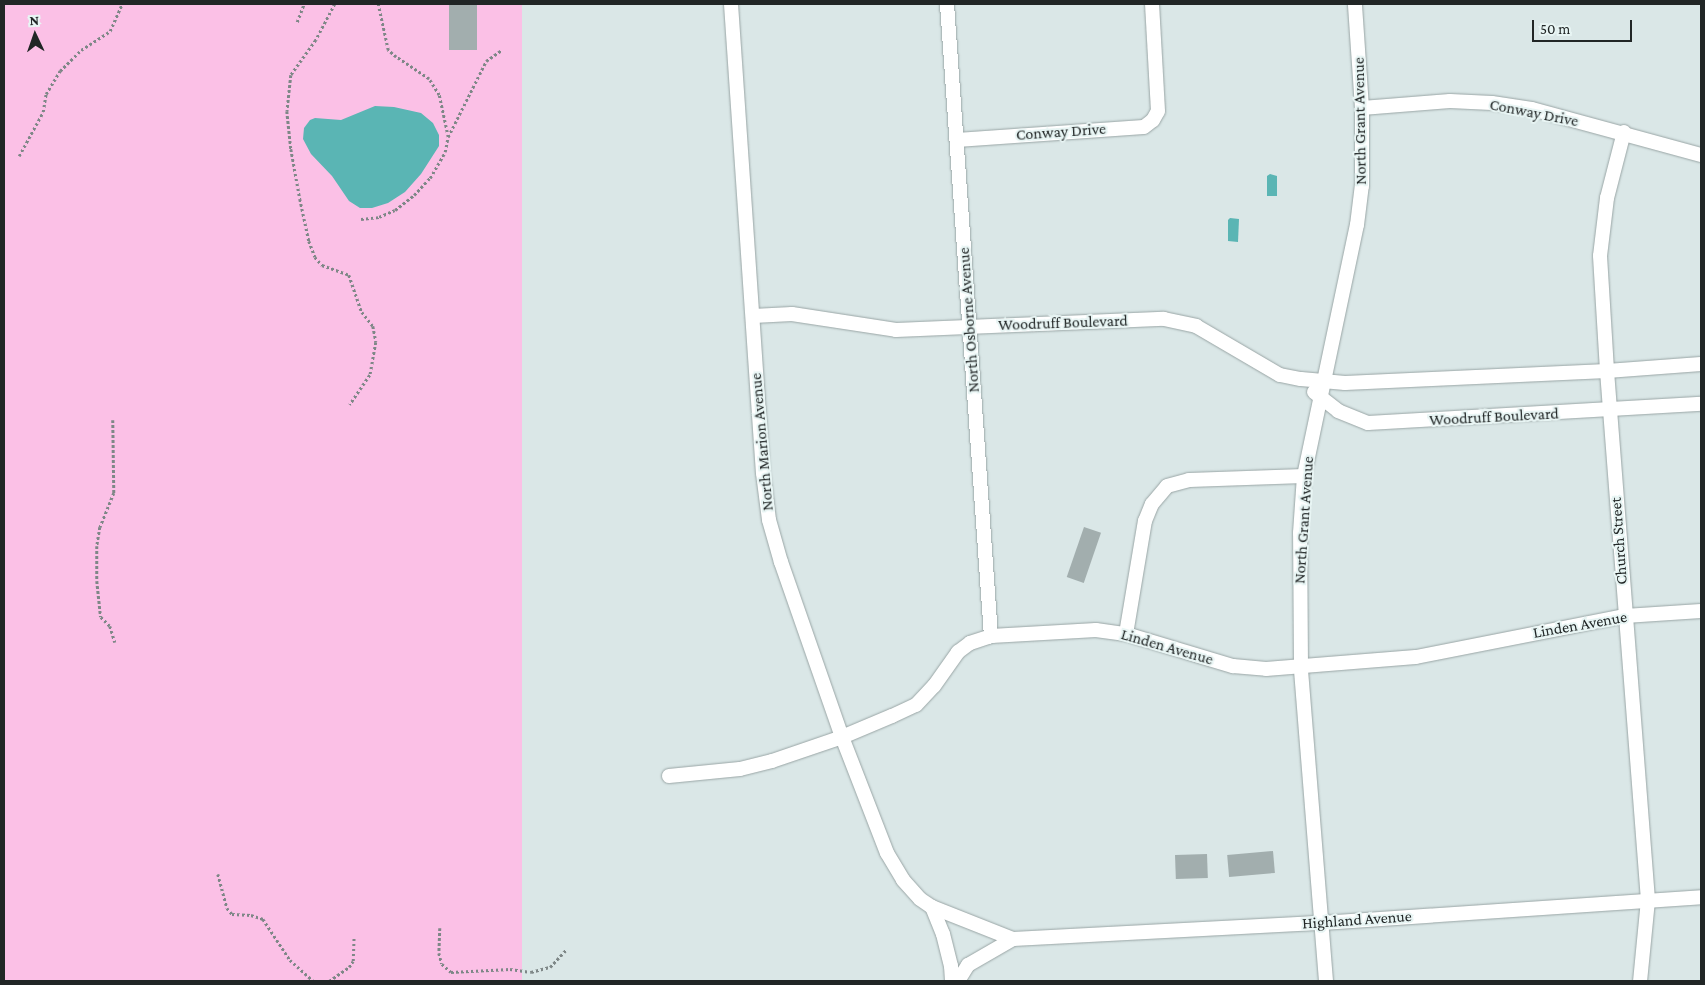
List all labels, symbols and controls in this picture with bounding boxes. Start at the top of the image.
north arrow [10,10,60,60]
scale bar [1535,10,1635,42]
text: N [29,12,39,28]
text: 50 m [1540,21,1570,37]
street label: North Grant Avenue [1349,57,1371,185]
street label: Conway Drive [1488,95,1580,131]
street label: Conway Drive [1015,119,1107,145]
street label: North Osborne Avenue [954,247,984,393]
street label: Woodruff Boulevard [998,311,1128,335]
street label: North Marion Avenue [746,372,778,512]
street label: Woodruff Boulevard [1429,404,1559,430]
street label: North Grant Avenue [1290,456,1318,584]
street label: Church Street [1606,497,1632,585]
street label: Linden Avenue [1532,607,1628,643]
street label: Linden Avenue [1119,625,1215,669]
street label: Highland Avenue [1302,907,1412,933]

